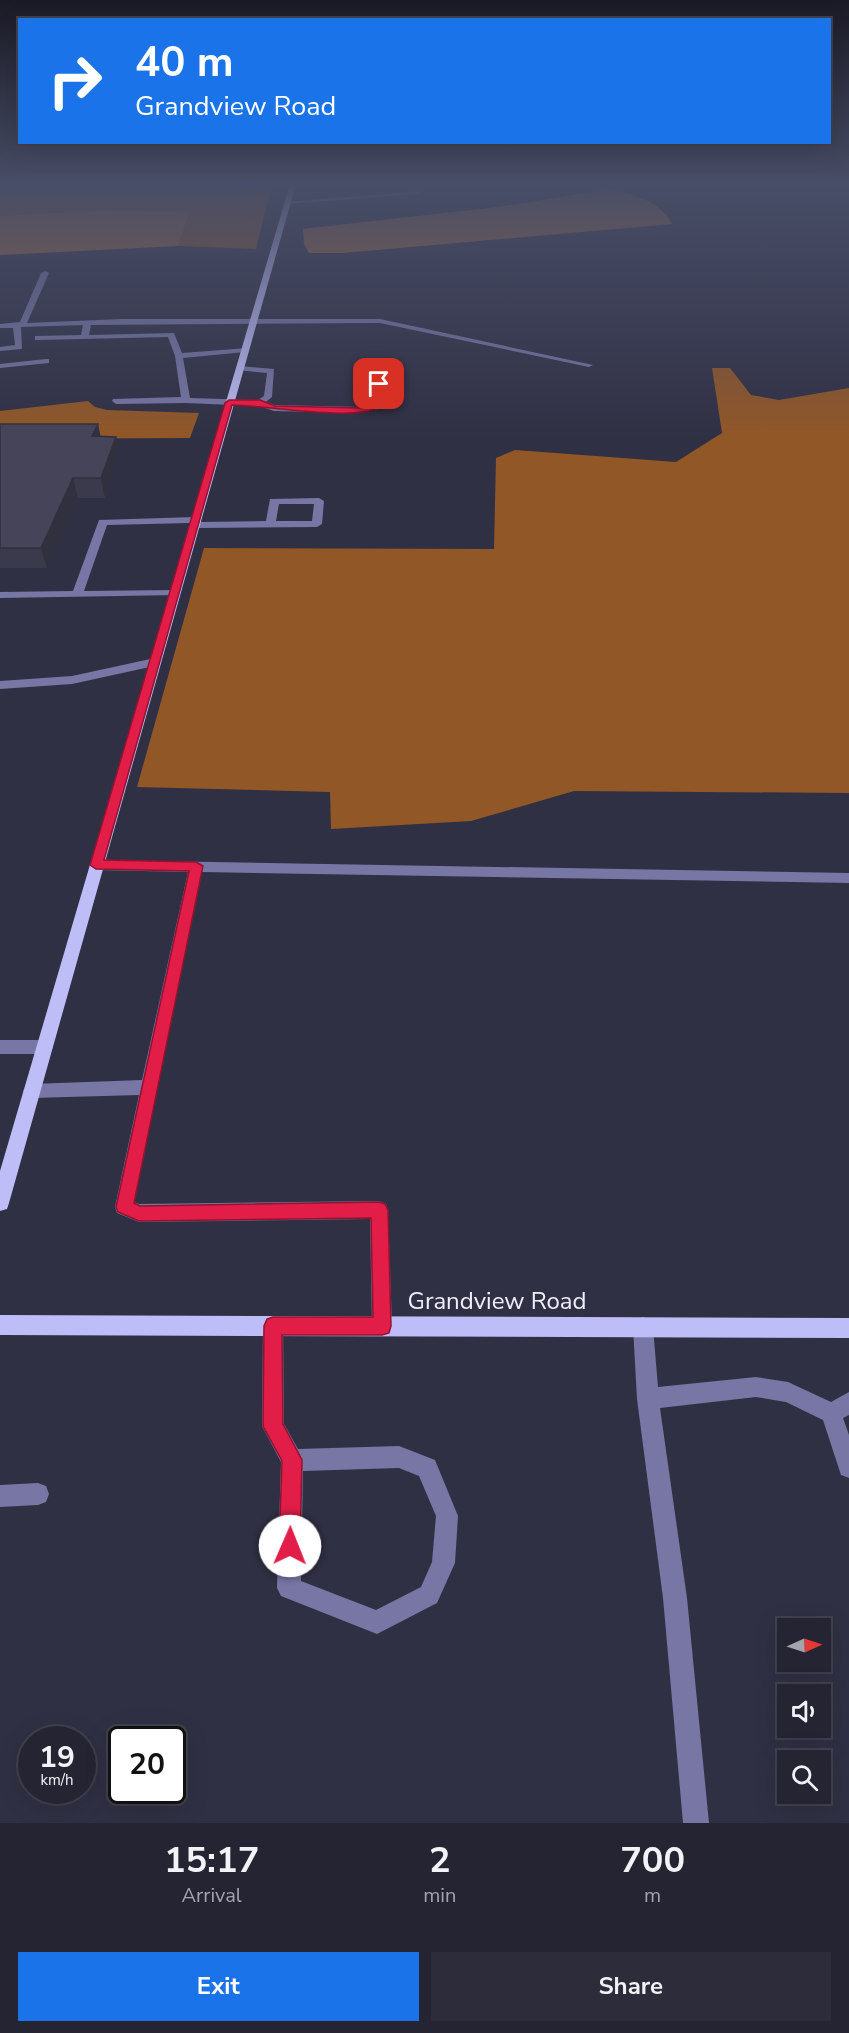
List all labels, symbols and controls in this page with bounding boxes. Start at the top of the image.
text: 40 m [135,34,234,91]
icon: right [36,42,114,120]
text: Grandview Road [135,88,336,125]
pin [353,358,404,409]
icon: arrive [362,367,395,400]
street label: Grandview Road [408,1285,586,1317]
position arrow [258,1514,322,1578]
north arrow [777,1618,831,1672]
map controls [777,1618,831,1804]
button: sound [777,1684,831,1738]
speed limit sign: 20 [108,1726,186,1804]
text: 19 [39,1737,75,1778]
button: search [777,1750,831,1804]
text: km/h [40,1770,74,1790]
text: 15:17 [164,1836,259,1885]
text: 2 [429,1836,451,1885]
text: 700 [620,1836,685,1885]
text: Arrival [182,1882,242,1909]
text: min [423,1882,456,1909]
text: m [644,1882,661,1909]
button: Exit [18,1952,419,2021]
button: Share [431,1952,831,2021]

